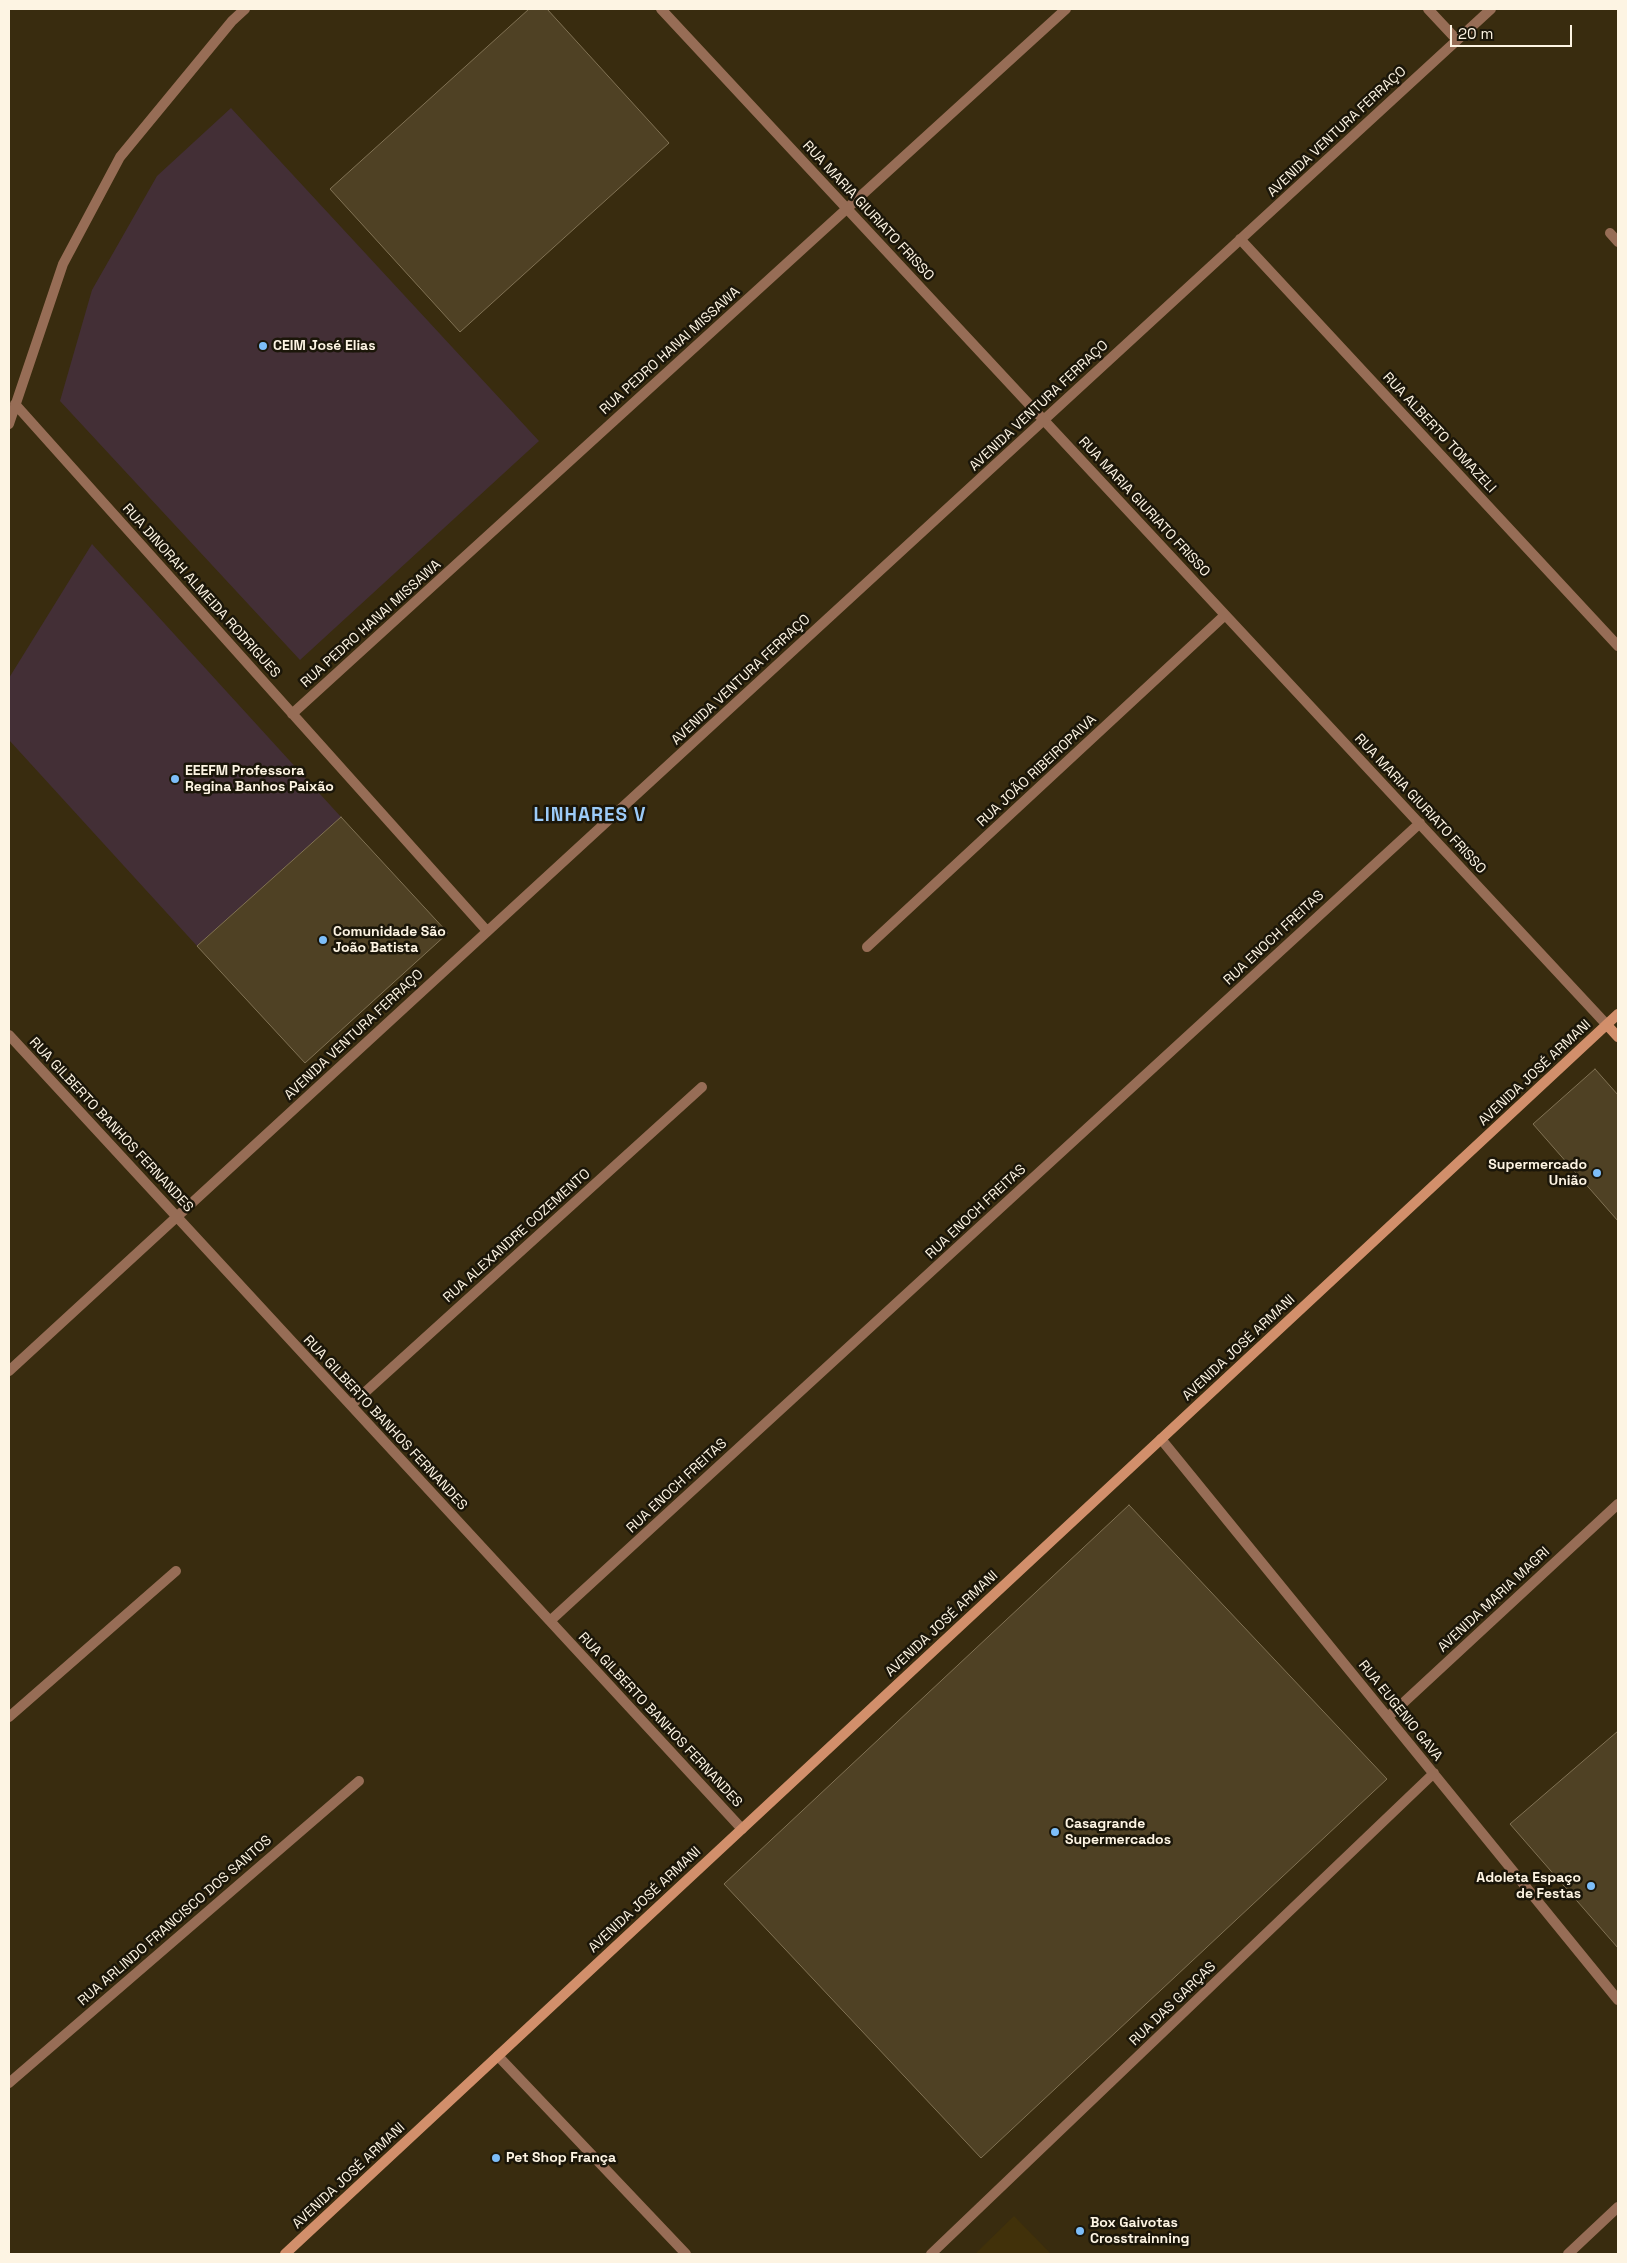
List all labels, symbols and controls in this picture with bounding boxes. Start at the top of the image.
scale bar [1452,15,1574,47]
text: 20 m [1458,24,1493,43]
street label: AVENIDA VENTURA FERRAÇO [1264,63,1410,201]
street label: RUA MARIA GIURIATO FRISSO [799,138,937,284]
street label: RUA PEDRO HANAI MISSAWA [596,284,744,418]
street label: AVENIDA VENTURA FERRAÇO [966,337,1112,475]
place label: CEIM José Elias [273,338,375,354]
marker: CEIM José Elias [257,340,269,352]
street label: RUA ALBERTO TOMAZELI [1379,369,1499,497]
street label: RUA MARIA GIURIATO FRISSO [1075,434,1213,580]
street label: RUA DINORAH ALMEIDA RODRIGUES [118,501,284,681]
street label: RUA PEDRO HANAI MISSAWA [297,557,445,691]
street label: AVENIDA VENTURA FERRAÇO [668,611,814,749]
street label: RUA JOÃO RIBEIROPAIVA [974,711,1100,831]
street label: RUA MARIA GIURIATO FRISSO [1351,731,1489,877]
place label: EEEFM Professora Regina Banhos Paixão [185,763,334,796]
marker: EEEFM Professora Regina Banhos Paixão [169,773,181,785]
district label: LINHARES V [532,805,648,827]
street label: RUA ENOCH FREITAS [1220,887,1328,989]
place label: Comunidade São João Batista [333,924,446,956]
marker: Comunidade São João Batista [317,934,329,946]
street label: AVENIDA VENTURA FERRAÇO [281,966,427,1104]
street label: AVENIDA JOSÉ ARMANI [1475,1016,1595,1130]
street label: RUA GILBERTO BANHOS FERNANDES [25,1034,197,1216]
place label: Supermercado União [1488,1157,1587,1190]
street label: RUA ENOCH FREITAS [922,1161,1030,1263]
street label: RUA ALEXANDRE COZEMENTO [440,1166,594,1306]
marker: Supermercado União [1591,1167,1603,1179]
street label: AVENIDA JOSÉ ARMANI [1179,1291,1299,1405]
street label: RUA GILBERTO BANHOS FERNANDES [299,1332,471,1514]
street label: RUA ENOCH FREITAS [623,1435,731,1537]
street label: AVENIDA MARIA MAGRI [1435,1544,1553,1656]
street label: AVENIDA JOSÉ ARMANI [882,1567,1002,1681]
street label: RUA GILBERTO BANHOS FERNANDES [574,1629,746,1811]
street label: RUA EUGENIO GAVA [1354,1657,1446,1765]
place label: Casagrande Supermercados [1065,1816,1171,1848]
marker: Casagrande Supermercados [1049,1826,1061,1838]
street label: RUA ARLINDO FRANCISCO DOS SANTOS [75,1832,275,2010]
street label: AVENIDA JOSÉ ARMANI [585,1843,705,1957]
place label: Adoleta Espaço de Festas [1476,1870,1581,1902]
marker: Adoleta Espaço de Festas [1585,1880,1597,1892]
street label: RUA DAS GARÇAS [1126,1958,1220,2050]
street label: AVENIDA JOSÉ ARMANI [289,2119,409,2233]
place label: Pet Shop França [506,2150,616,2166]
marker: Pet Shop França [490,2152,502,2164]
place label: Box Gaivotas Crosstrainning [1090,2215,1190,2248]
marker: Box Gaivotas Crosstrainning [1074,2225,1086,2237]

